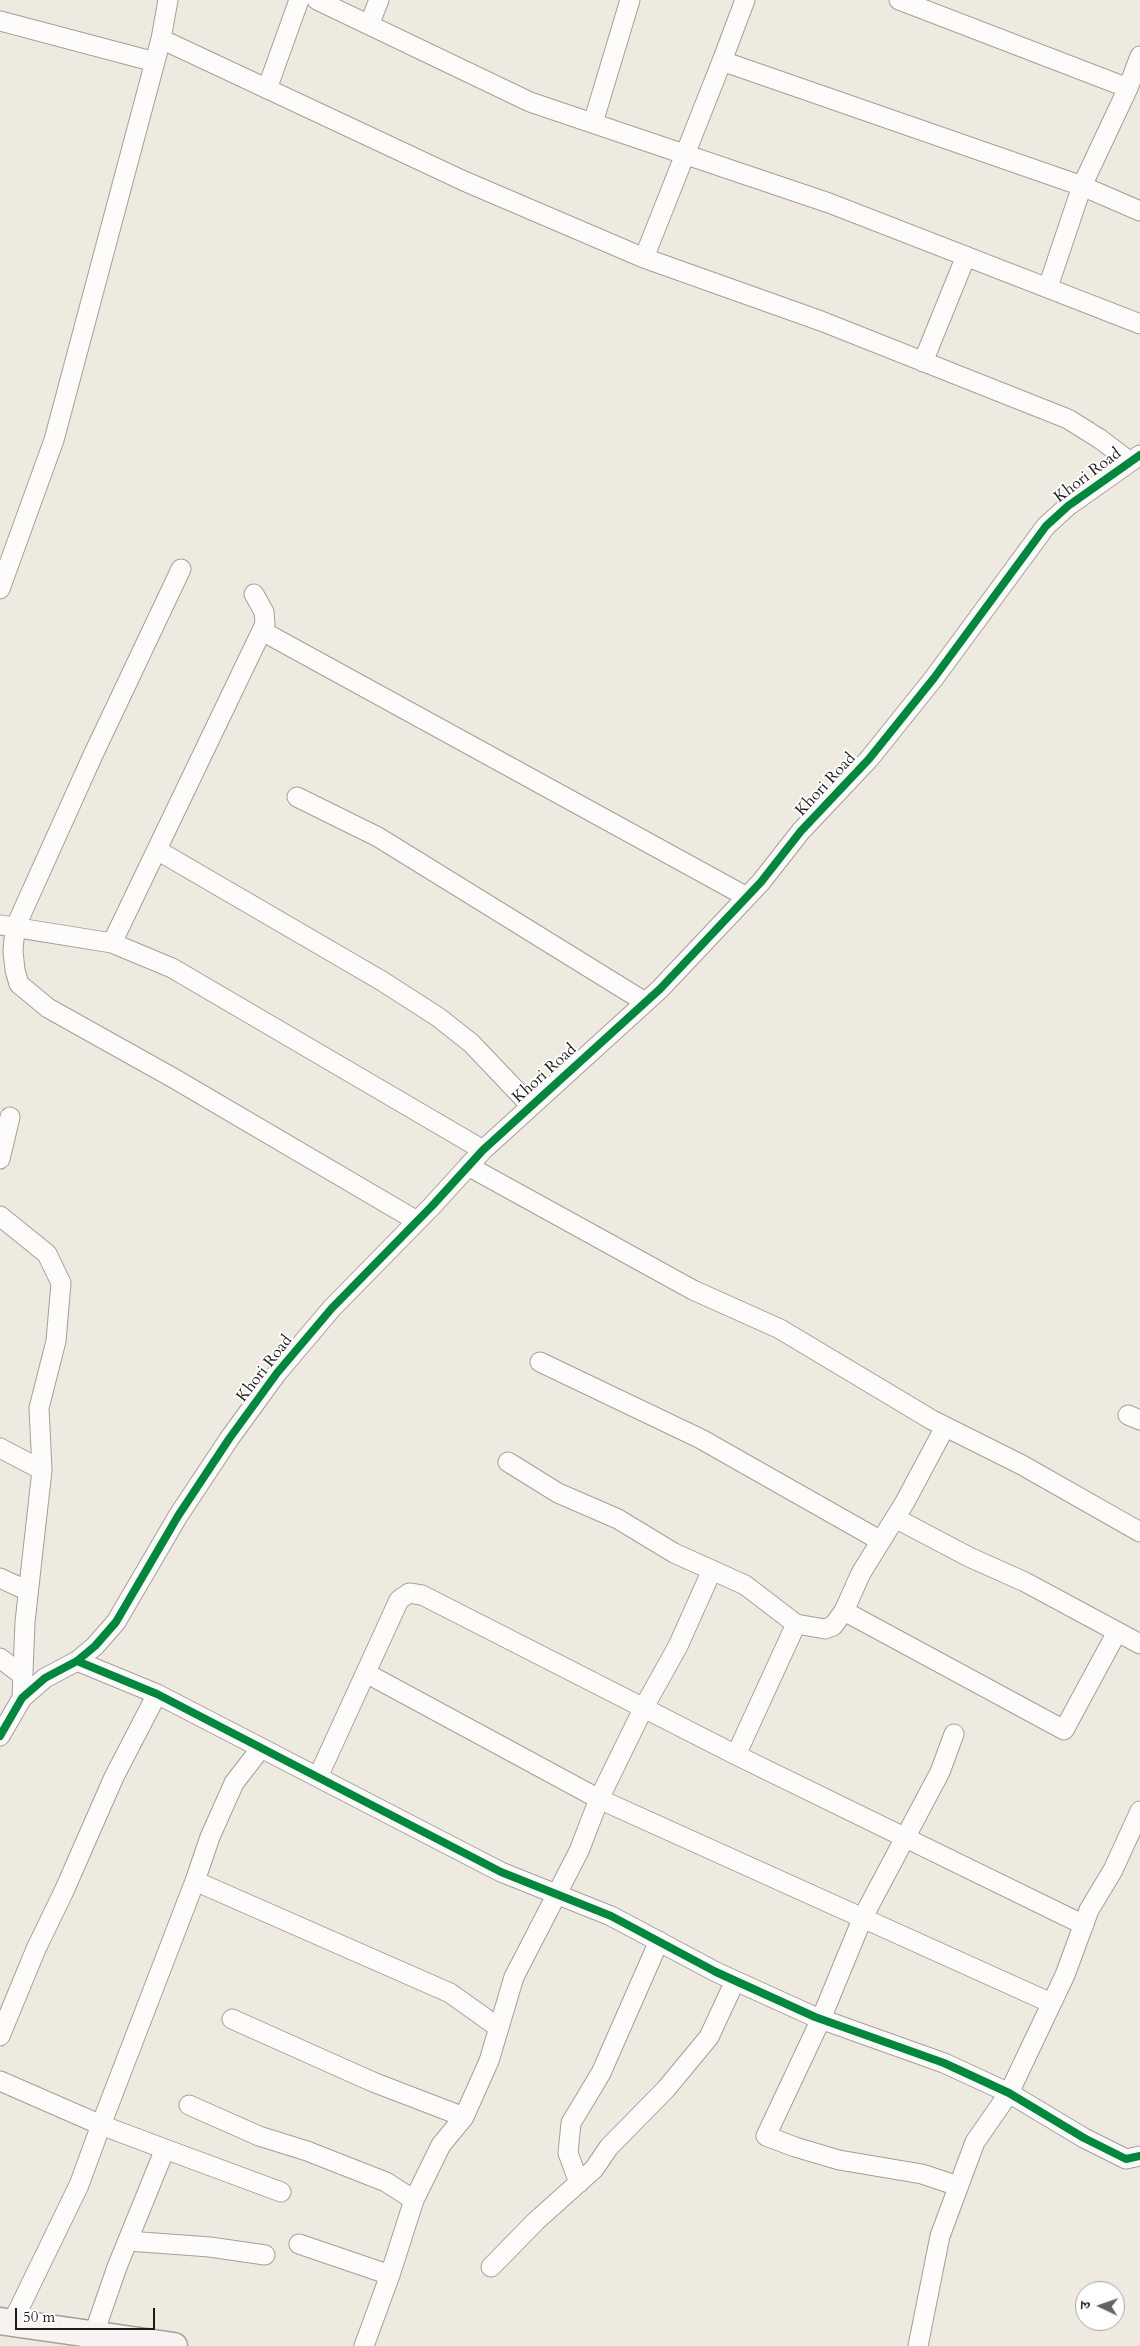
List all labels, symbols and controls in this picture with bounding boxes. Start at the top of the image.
street label: Khori Road [1051,445,1125,507]
street label: Khori Road [792,750,860,820]
street label: Khori Road [509,1040,581,1108]
street label: Khori Road [233,1332,297,1406]
north arrow [1075,2281,1125,2331]
scale bar [18,2298,158,2330]
text: उ [1076,2301,1095,2309]
text: 50 m [23,2307,55,2327]

